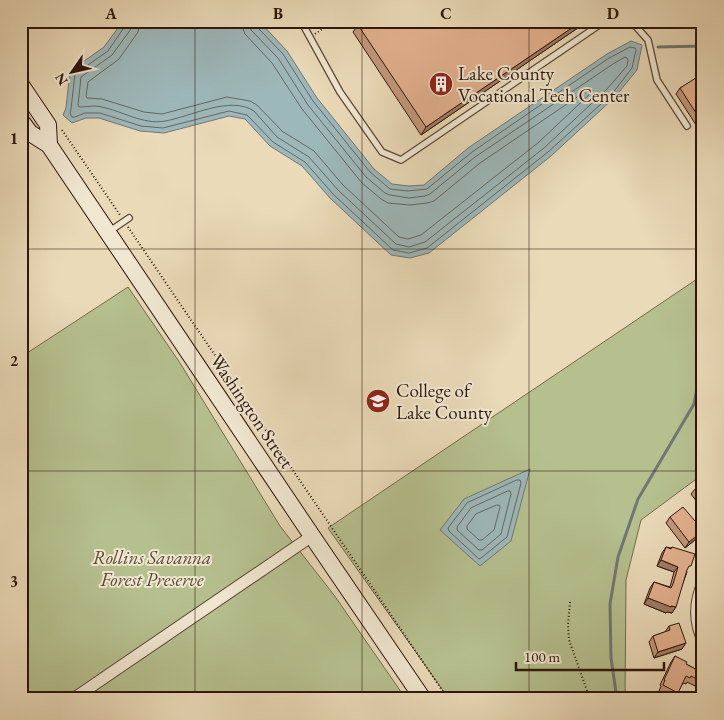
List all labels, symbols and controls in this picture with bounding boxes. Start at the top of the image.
text: A [104,3,117,24]
text: B [273,3,283,24]
text: C [440,3,452,24]
text: D [607,3,619,24]
north arrow [48,48,98,98]
place label: Lake County Vocational Tech Center [458,61,630,108]
text: N [50,69,72,89]
building icon: Lake County Vocational Tech Center [428,71,454,97]
text: 1 [10,128,18,149]
street label: Washington Street [204,349,300,473]
text: 2 [10,350,19,371]
place label: College of Lake County [396,378,493,425]
school or university icon: College of Lake County [365,388,391,414]
park label: Rollins Savanna Forest Preserve [93,545,211,592]
text: 3 [10,571,18,592]
scale bar [516,640,664,672]
text: 100 m [524,647,561,666]

